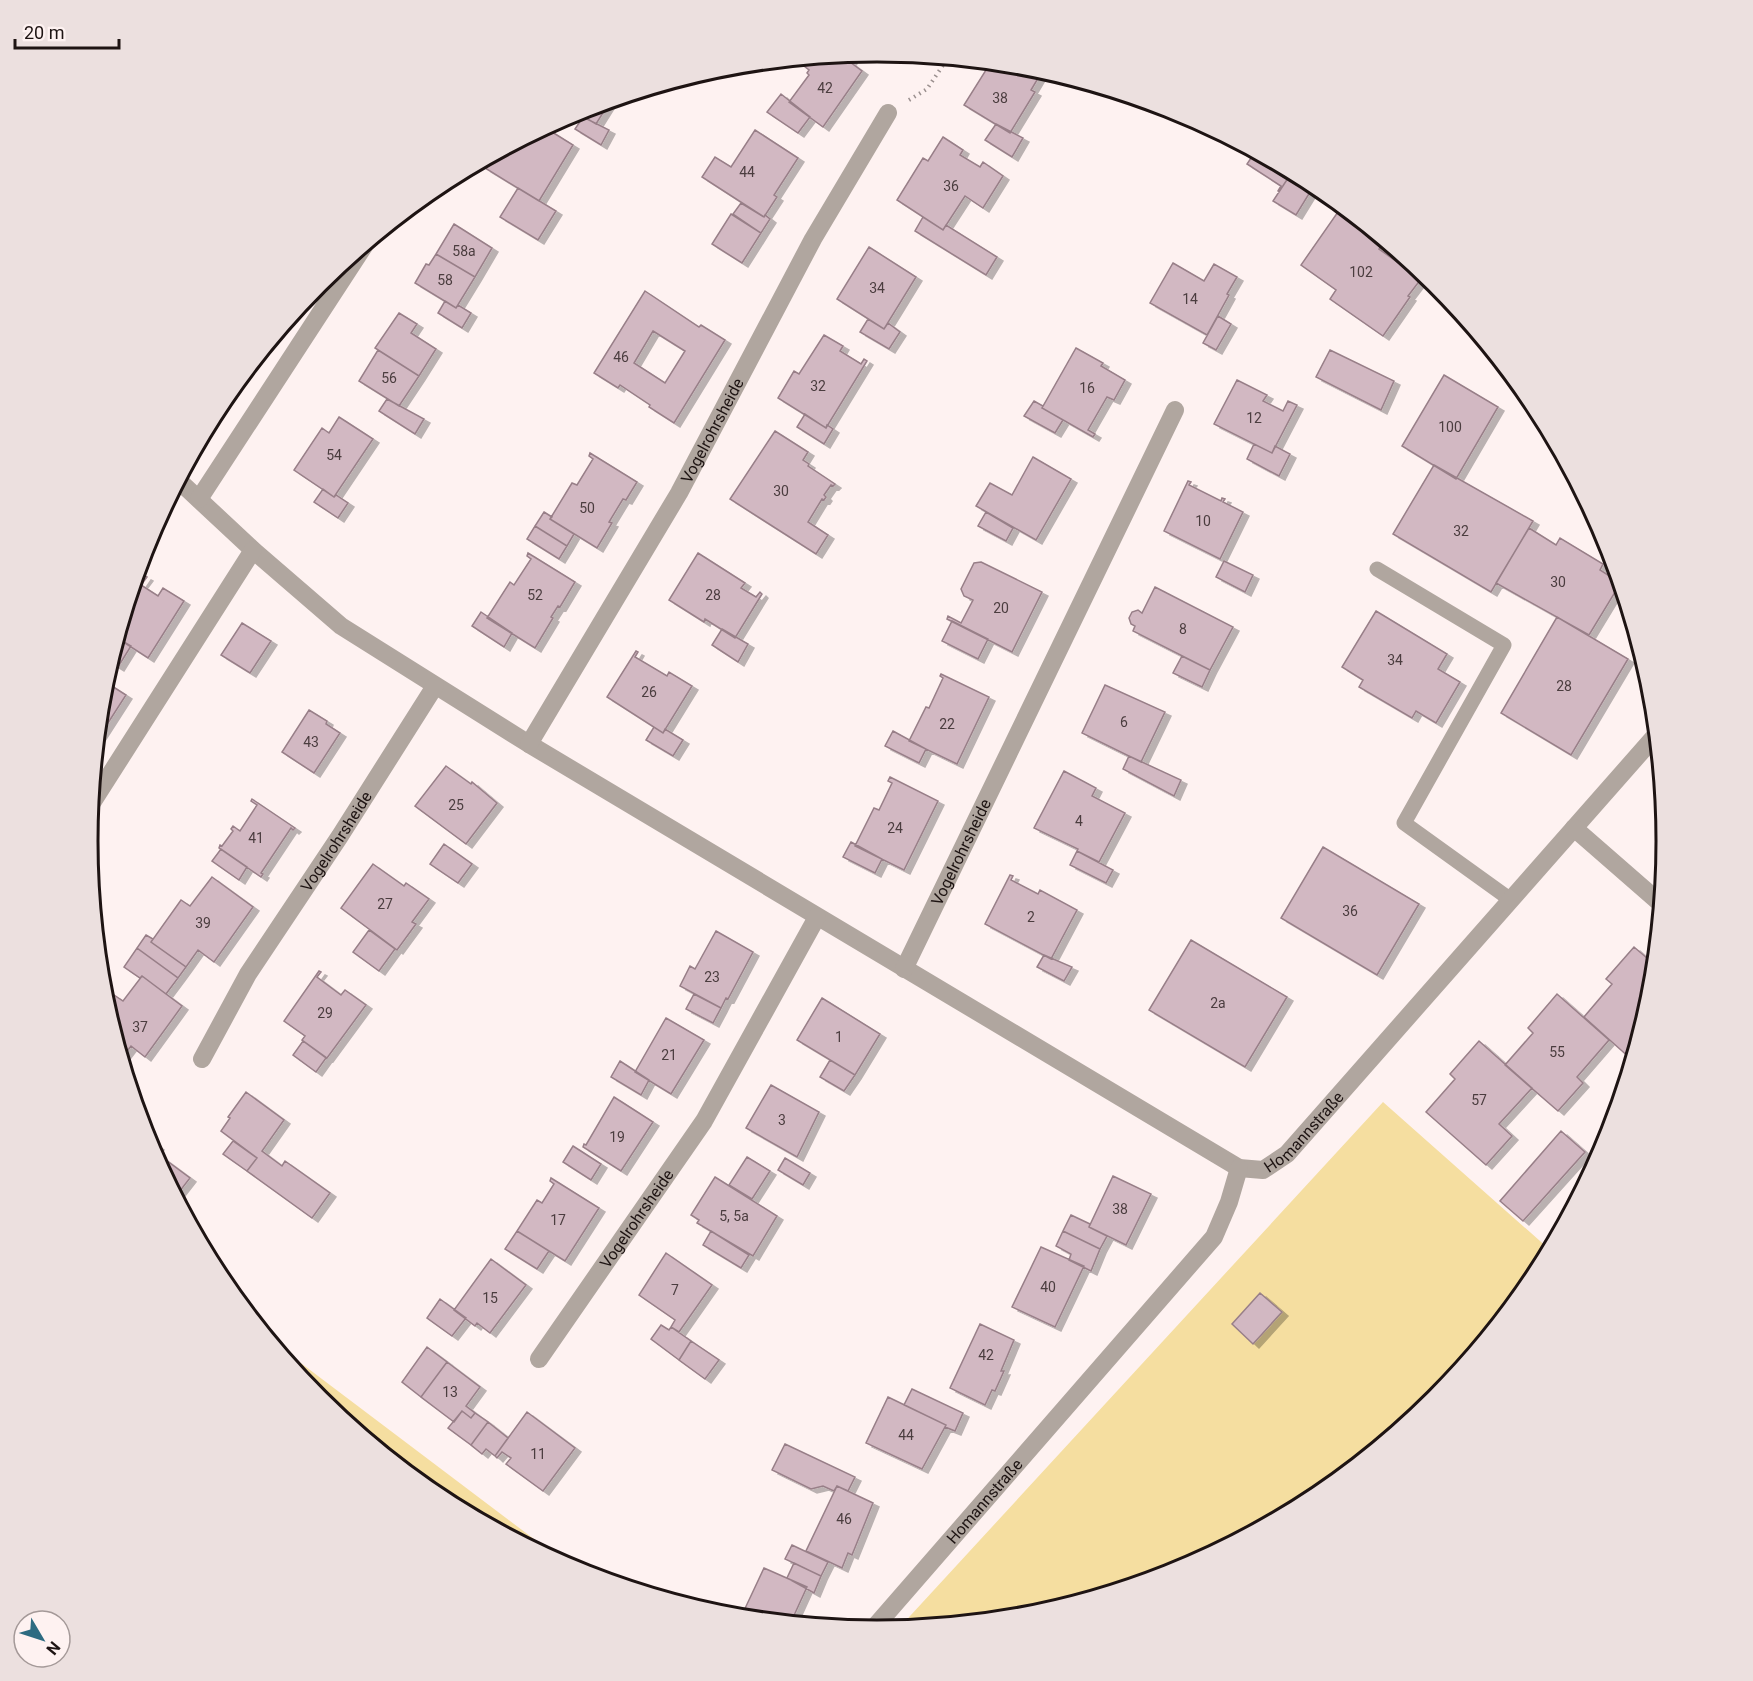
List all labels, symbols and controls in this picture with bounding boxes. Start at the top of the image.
scale bar [15,12,118,50]
text: 20 m [24,22,64,43]
house number: 42 [817,80,833,96]
house number: 38 [992,90,1008,106]
house number: 44 [739,164,755,180]
house number: 36 [943,178,959,194]
house number: 58a [452,243,476,259]
house number: 102 [1349,264,1373,280]
house number: 58 [437,272,453,288]
house number: 34 [869,280,885,296]
house number: 14 [1182,291,1198,307]
house number: 46 [613,349,629,365]
house number: 56 [381,370,397,386]
street label: Vogelrohrsheide [676,375,747,486]
house number: 32 [810,378,826,394]
house number: 16 [1079,380,1095,396]
house number: 12 [1246,410,1262,426]
house number: 100 [1438,419,1462,435]
house number: 54 [326,447,342,463]
house number: 30 [773,483,789,499]
house number: 50 [579,500,595,516]
house number: 10 [1195,513,1211,529]
house number: 32 [1453,523,1469,539]
house number: 30 [1550,574,1566,590]
house number: 52 [527,587,543,603]
house number: 28 [705,587,721,603]
house number: 20 [993,600,1009,616]
house number: 8 [1179,621,1187,637]
house number: 34 [1387,652,1403,668]
house number: 28 [1556,678,1572,694]
house number: 26 [641,684,657,700]
house number: 6 [1120,714,1128,730]
house number: 22 [939,716,955,732]
house number: 43 [303,734,319,750]
street label: Vogelrohrsheide [296,787,376,895]
street label: Vogelrohrsheide [927,796,995,908]
house number: 25 [448,797,464,813]
house number: 4 [1075,813,1083,829]
house number: 24 [887,820,903,836]
house number: 41 [248,830,264,846]
house number: 27 [377,896,393,912]
house number: 36 [1342,903,1358,919]
house number: 2 [1027,909,1035,925]
house number: 39 [195,915,211,931]
house number: 23 [704,969,720,985]
house number: 2a [1210,995,1226,1011]
house number: 29 [317,1005,333,1021]
house number: 37 [132,1019,148,1035]
house number: 1 [835,1029,843,1045]
house number: 55 [1549,1044,1565,1060]
house number: 21 [661,1047,677,1063]
street label: Homannstraße [1260,1087,1347,1176]
house number: 57 [1471,1092,1487,1108]
house number: 3 [778,1112,786,1128]
house number: 19 [609,1129,625,1145]
street label: Vogelrohrsheide [596,1165,677,1272]
house number: 38 [1112,1201,1128,1217]
house number: 5, 5a [719,1208,749,1224]
house number: 17 [550,1212,566,1228]
house number: 40 [1040,1279,1056,1295]
house number: 7 [671,1282,679,1298]
house number: 15 [482,1290,498,1306]
house number: 42 [978,1347,994,1363]
house number: 13 [442,1384,458,1400]
house number: 44 [898,1427,914,1443]
house number: 11 [530,1446,546,1462]
street label: Homannstraße [942,1455,1026,1547]
house number: 46 [836,1511,852,1527]
north arrow [12,1609,72,1669]
text: N [42,1638,64,1658]

